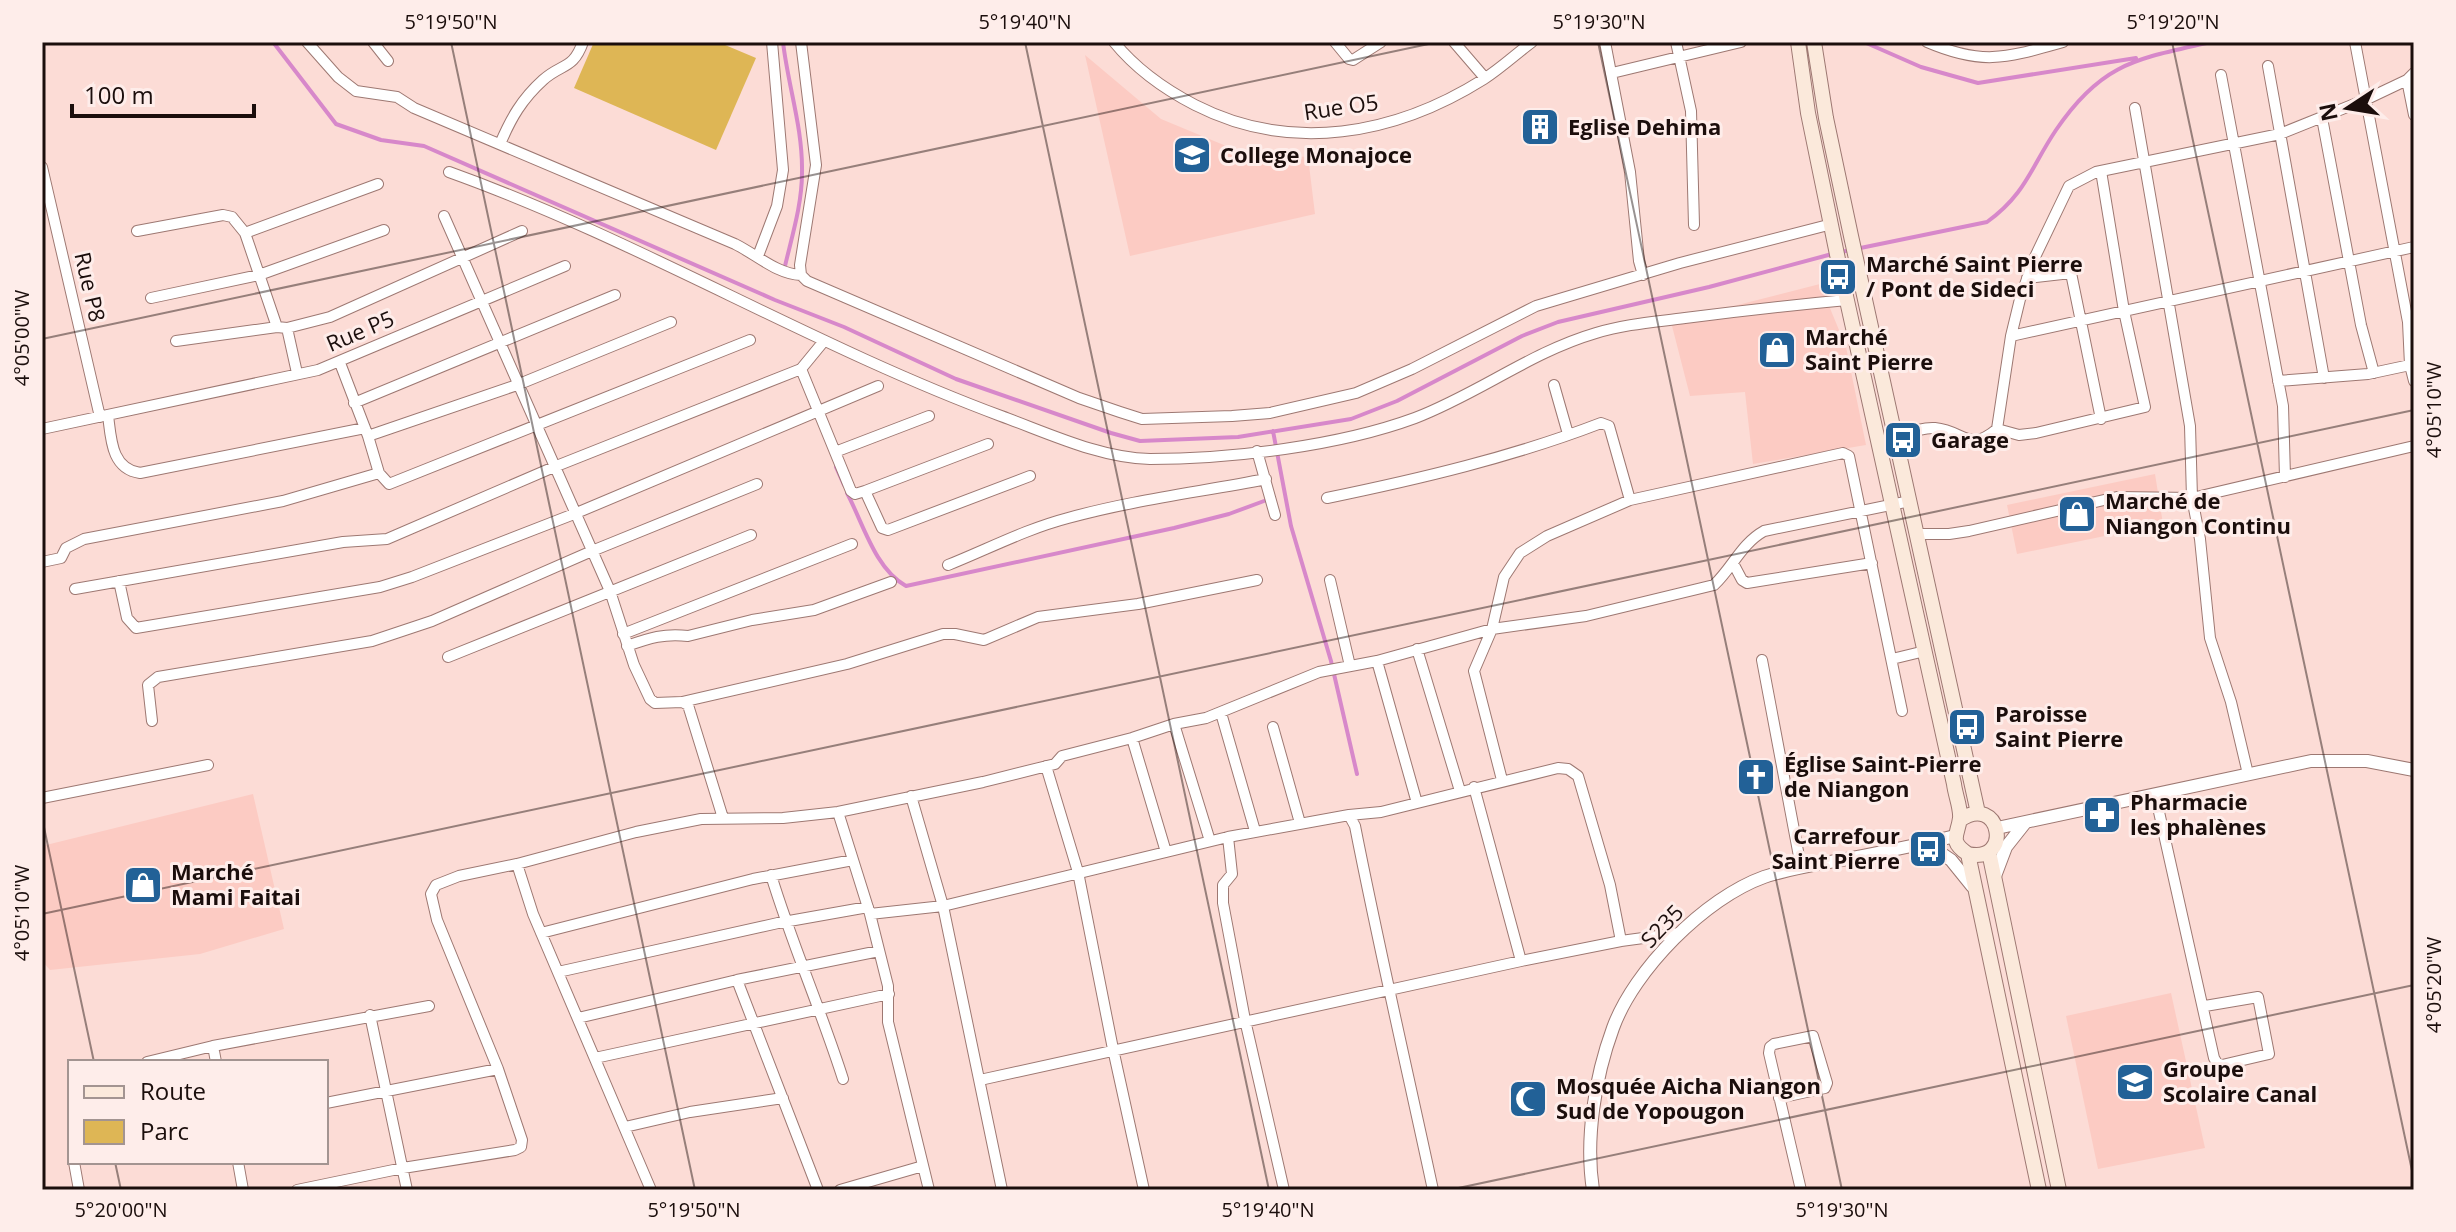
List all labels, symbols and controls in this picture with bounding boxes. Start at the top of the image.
text: 5°19'50"N [404,8,498,35]
text: 5°19'40"N [978,8,1072,35]
text: 5°19'30"N [1552,8,1646,35]
text: 5°19'20"N [2126,8,2220,35]
scale bar [72,68,254,118]
north arrow [2308,68,2388,148]
text: 100 m [84,78,154,111]
street label: Rue O5 [1302,86,1380,126]
text: N [2311,100,2344,124]
building icon: Eglise Dehima [1519,106,1561,148]
place label: Eglise Dehima [1568,111,1721,141]
school or university icon: College Monajoce [1171,134,1213,176]
place label: College Monajoce [1220,139,1412,169]
place label: Marché Saint Pierre / Pont de Sideci [1866,248,2083,303]
street label: Rue P8 [68,249,114,325]
bus stop icon: Marché Saint Pierre / Pont de Sideci [1817,256,1859,298]
text: 4°05'00"W [8,289,35,386]
street label: Rue P5 [321,302,398,358]
place label: Marché Saint Pierre [1805,321,1933,376]
shop icon: Marché Saint Pierre [1756,329,1798,371]
text: 4°05'10"W [2420,361,2447,458]
bus stop icon: Garage [1882,419,1924,461]
place label: Garage [1931,424,2009,454]
place label: Marché de Niangon Continu [2105,485,2291,540]
shop icon: Marché de Niangon Continu [2056,493,2098,535]
place label: Paroisse Saint Pierre [1995,698,2123,753]
bus stop icon: Paroisse Saint Pierre [1946,706,1988,748]
place label: Église Saint-Pierre de Niangon [1784,748,1982,803]
church icon: Église Saint-Pierre de Niangon [1735,756,1777,798]
place label: Pharmacie les phalènes [2130,786,2266,841]
pharmacy icon: Pharmacie les phalènes [2081,794,2123,836]
place label: Carrefour Saint Pierre [1772,820,1900,875]
bus stop icon: Carrefour Saint Pierre [1907,828,1949,870]
place label: Marché Mami Faitai [171,856,301,911]
text: 4°05'10"W [8,864,35,961]
shop icon: Marché Mami Faitai [122,864,164,906]
street label: S235 [1633,897,1689,954]
text: 4°05'20"W [2420,936,2447,1033]
place label: Groupe Scolaire Canal [2163,1053,2317,1108]
legend [68,1060,328,1164]
school or university icon: Groupe Scolaire Canal [2114,1061,2156,1103]
place label: Mosquée Aicha Niangon Sud de Yopougon [1556,1070,1821,1125]
text: Route [140,1074,206,1107]
mosque icon: Mosquée Aicha Niangon Sud de Yopougon [1507,1078,1549,1120]
text: Parc [140,1114,189,1147]
text: 5°20'00"N [74,1196,168,1223]
text: 5°19'50"N [647,1196,741,1223]
text: 5°19'40"N [1221,1196,1315,1223]
text: 5°19'30"N [1795,1196,1889,1223]

